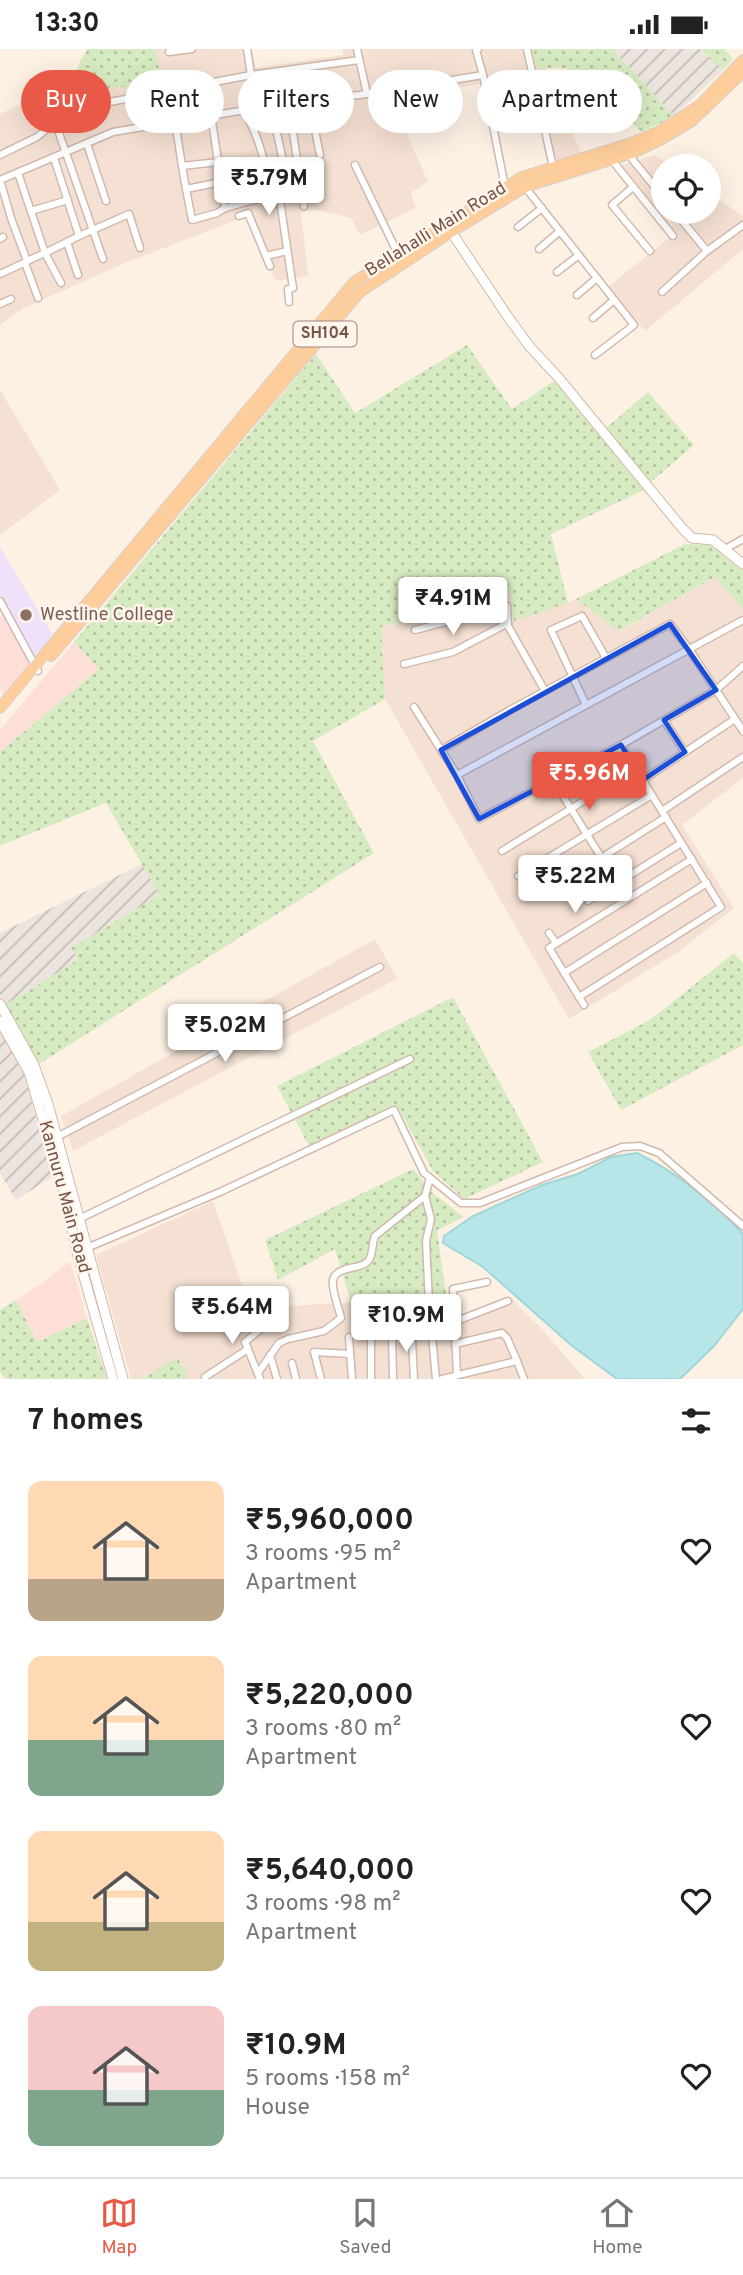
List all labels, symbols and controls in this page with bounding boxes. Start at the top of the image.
text: 13:30 [35,8,100,41]
chip: Buy [21,70,111,133]
chip: Rent [125,70,224,133]
chip: Filters [238,70,354,133]
chip: New [368,70,463,133]
chip: Apartment [477,70,642,133]
map controls [651,154,721,224]
button: locate [651,154,721,224]
pin: ₹5.79M [212,157,326,217]
text: ₹5.79M [230,165,308,194]
street label: Bellahalli Main Road [361,177,511,283]
road number: SH104 [294,321,356,347]
pin: ₹4.91M [396,577,510,637]
text: ₹4.91M [414,585,492,614]
place label: Westline College [40,604,174,627]
marker: Westline College [18,607,34,623]
pin: ₹5.96M [532,753,646,812]
text: ₹5.96M [548,760,630,789]
pin: ₹5.22M [518,855,632,915]
text: ₹5.22M [534,863,616,892]
pin: ₹5.02M [168,1005,282,1064]
text: ₹5.02M [184,1012,266,1041]
street label: Kannuru Main Road [33,1118,95,1276]
pin: ₹5.64M [175,1287,289,1346]
text: ₹5.64M [191,1294,273,1323]
pin: ₹10.9M [349,1295,463,1354]
text: ₹10.9M [367,1302,445,1331]
icon: filters [677,1402,715,1440]
text: 7 homes [28,1403,144,1440]
text: ₹5,960,000 [245,1503,414,1540]
icon: home [84,1509,168,1593]
icon: heart [677,1532,715,1570]
text: 3 rooms · 95 m² [245,1540,401,1569]
text: Apartment [245,1569,357,1598]
text: ₹5,220,000 [245,1678,414,1715]
icon: home [84,1684,168,1768]
icon: heart [677,1707,715,1745]
text: 3 rooms · 80 m² [245,1715,401,1744]
text: Apartment [245,1744,357,1773]
text: ₹5,640,000 [245,1853,415,1890]
icon: home [84,1859,168,1943]
icon: heart [677,1882,715,1920]
text: 3 rooms · 98 m² [245,1890,401,1919]
text: Apartment [245,1919,357,1948]
text: ₹10.9M [245,2028,346,2065]
icon: home [84,2034,168,2118]
icon: heart [677,2057,715,2095]
text: 5 rooms · 158 m² [245,2065,410,2094]
text: House [245,2094,310,2123]
tab: Map [100,2194,138,2260]
tab: Saved [339,2194,391,2260]
tab: Home [592,2194,643,2260]

